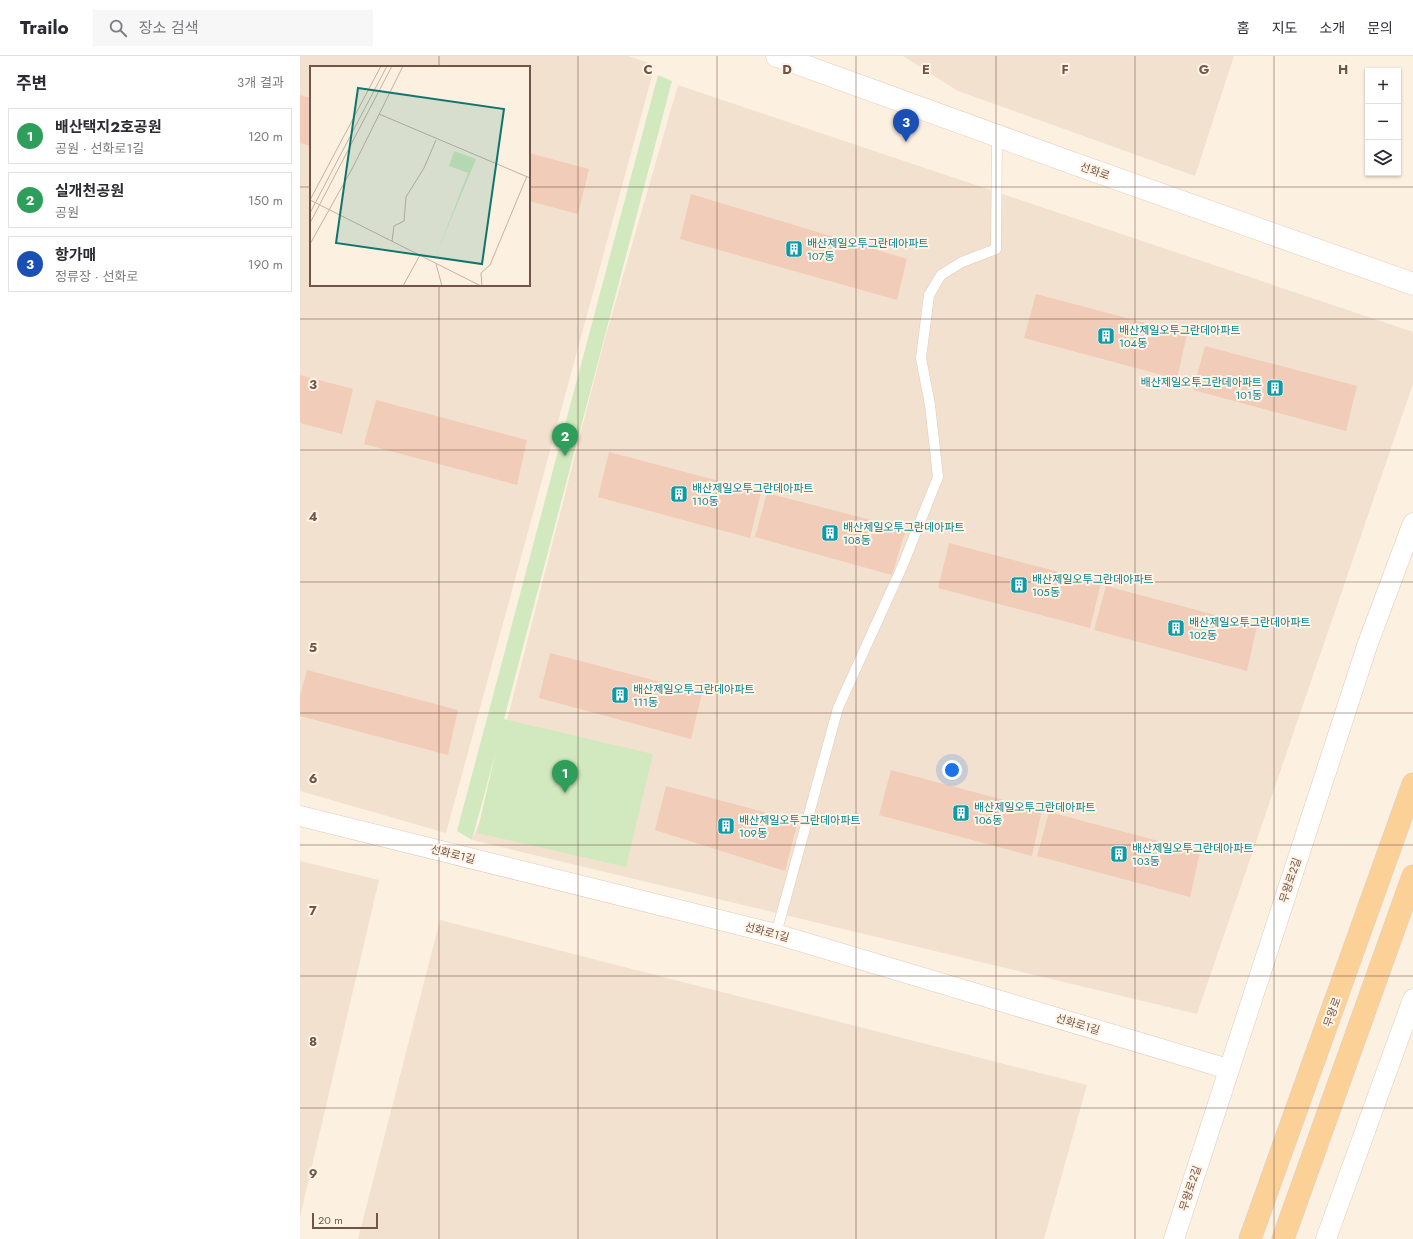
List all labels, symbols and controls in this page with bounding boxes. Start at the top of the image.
search box [93,10,373,46]
text: Trailo [20,14,69,41]
icon: search [107,17,129,39]
text: 장소 검색 [139,17,198,39]
text: 홈 [1237,18,1250,38]
text: 지도 [1272,18,1297,38]
text: 소개 [1319,18,1345,38]
text: 문의 [1367,18,1393,38]
text: C [643,60,653,79]
text: D [782,60,792,79]
text: E [922,60,930,79]
text: F [1061,60,1069,79]
text: G [1199,60,1210,79]
text: H [1338,60,1348,79]
inset map [310,66,530,286]
map controls [1365,68,1401,176]
button: + [1365,68,1401,104]
text: 주변 [16,71,47,95]
text: 3개 결과 [237,73,284,92]
button: − [1365,104,1401,140]
pin: 3 [893,109,919,142]
text: 배산택지2호공원 [55,116,161,138]
text: 1 [27,127,33,146]
text: 120 m [248,127,283,146]
text: 공원 · 선화로1길 [55,139,144,158]
button: layers [1365,140,1401,176]
street label: 선화로 [1078,158,1112,184]
text: 실개천공원 [55,180,124,202]
text: 2 [26,191,34,210]
text: 150 m [248,191,283,210]
text: 공원 [55,203,79,222]
place label: 배산제일오투그란데아파트 107동 [807,235,928,264]
building icon: 배산제일오투그란데아파트 107동 [784,239,804,259]
text: 항가매 [55,244,96,266]
text: 3 [26,255,34,274]
text: 190 m [248,255,283,274]
text: 정류장 · 선화로 [55,267,138,286]
place label: 배산제일오투그란데아파트 104동 [1119,322,1240,351]
building icon: 배산제일오투그란데아파트 104동 [1096,326,1116,346]
place label: 배산제일오투그란데아파트 101동 [1141,374,1262,403]
text: 3 [309,375,317,394]
building icon: 배산제일오투그란데아파트 101동 [1265,378,1285,398]
pin: 2 [552,423,578,456]
place label: 배산제일오투그란데아파트 110동 [692,480,813,509]
building icon: 배산제일오투그란데아파트 110동 [669,484,689,504]
text: 4 [308,507,318,526]
place label: 배산제일오투그란데아파트 108동 [843,519,964,548]
building icon: 배산제일오투그란데아파트 108동 [820,523,840,543]
place label: 배산제일오투그란데아파트 105동 [1032,571,1153,600]
building icon: 배산제일오투그란데아파트 105동 [1009,575,1029,595]
place label: 배산제일오투그란데아파트 102동 [1189,614,1310,643]
building icon: 배산제일오투그란데아파트 102동 [1166,618,1186,638]
text: 5 [309,638,317,657]
place label: 배산제일오투그란데아파트 111동 [633,681,754,710]
building icon: 배산제일오투그란데아파트 111동 [610,685,630,705]
pin: 1 [552,760,578,793]
your location [942,760,962,780]
text: 6 [309,769,318,788]
place label: 배산제일오투그란데아파트 106동 [974,799,1095,828]
building icon: 배산제일오투그란데아파트 106동 [951,803,971,823]
place label: 배산제일오투그란데아파트 109동 [739,812,860,841]
building icon: 배산제일오투그란데아파트 109동 [716,816,736,836]
place label: 배산제일오투그란데아파트 103동 [1132,840,1253,869]
street label: 선화로1길 [429,841,477,867]
building icon: 배산제일오투그란데아파트 103동 [1109,844,1129,864]
street label: 무왕로2길 [1275,855,1305,905]
text: 7 [309,901,317,920]
street label: 선화로1길 [743,918,791,946]
street label: 무왕로 [1319,995,1345,1029]
street label: 선화로1길 [1054,1010,1102,1038]
text: 8 [309,1032,317,1051]
street label: 무왕로2길 [1175,1163,1205,1213]
text: 9 [309,1164,318,1183]
scale bar [312,1211,378,1230]
text: 20 m [318,1212,343,1228]

